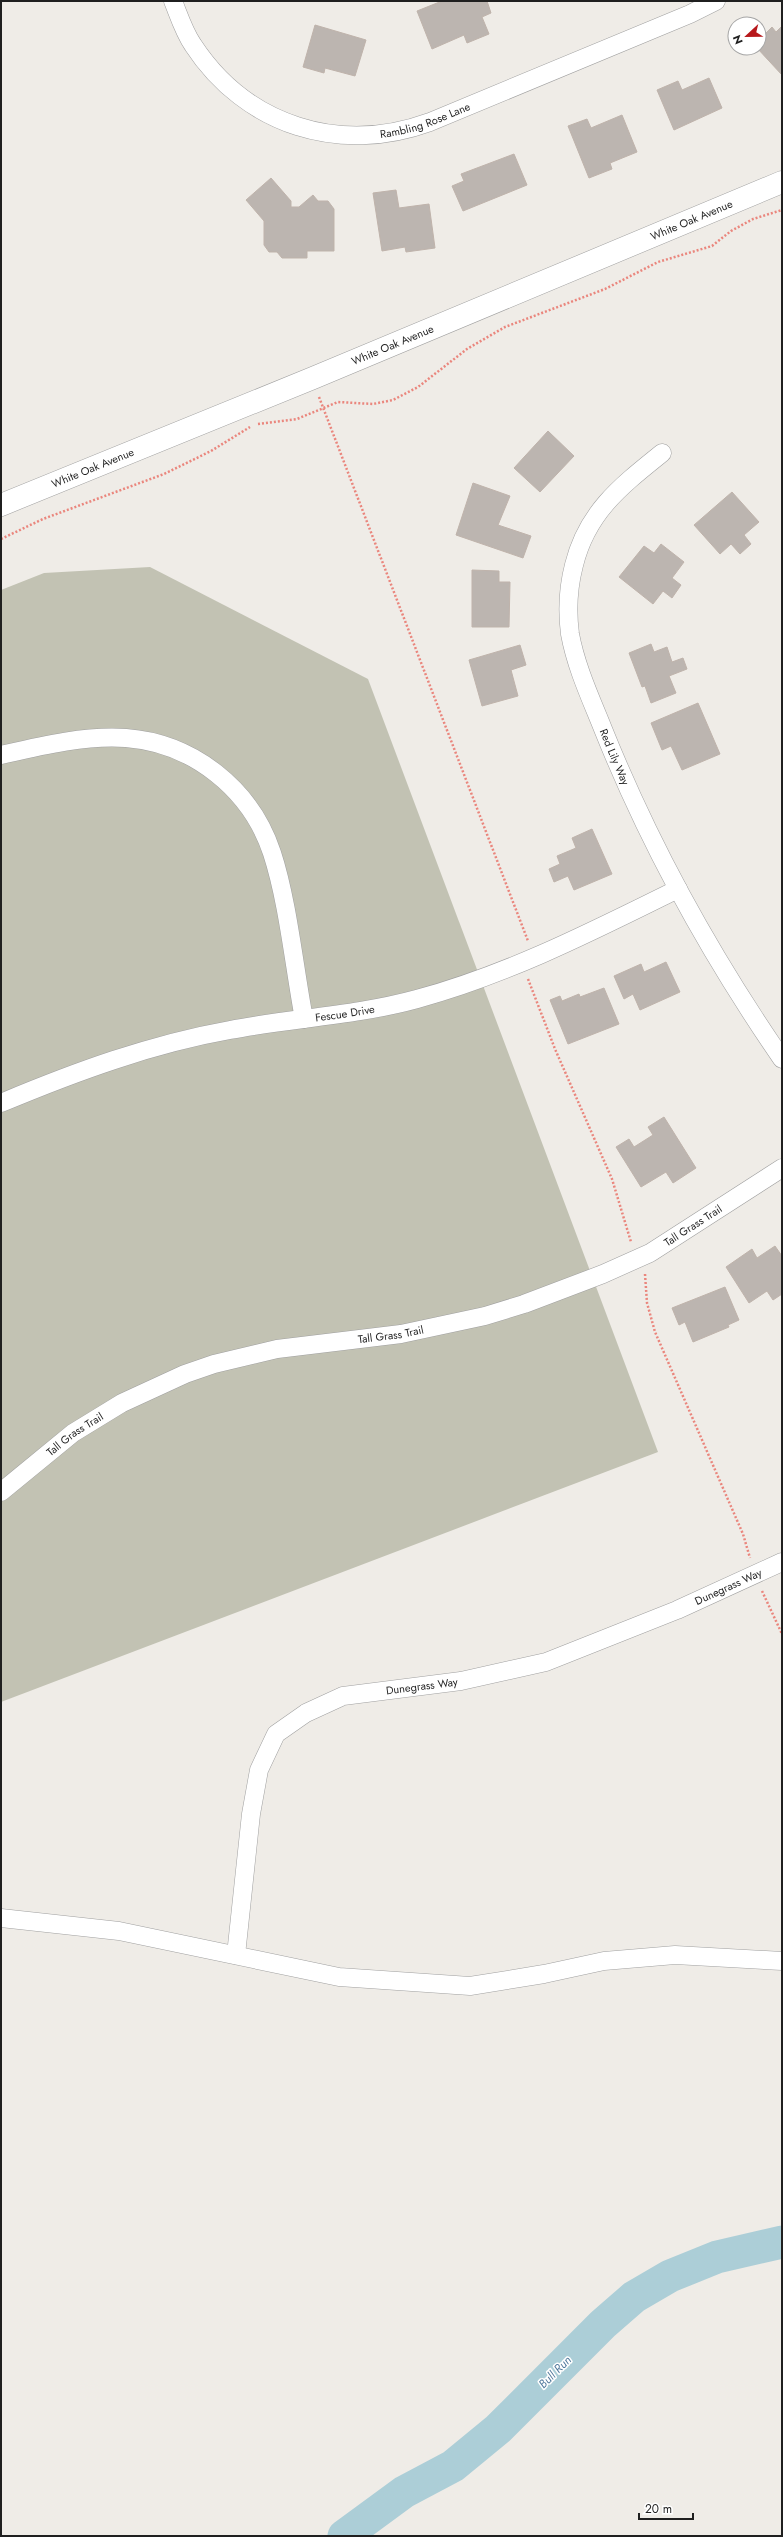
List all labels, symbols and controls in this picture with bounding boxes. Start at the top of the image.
north arrow [727,16,767,56]
text: N [729,33,747,47]
street label: Rambling Rose Lane [379,98,473,142]
street label: White Oak Avenue [648,195,735,244]
street label: White Oak Avenue [349,320,436,369]
street label: White Oak Avenue [49,444,137,492]
street label: Red Lily Way [596,726,634,788]
street label: Fescue Drive [314,1001,376,1025]
street label: Tall Grass Trail [661,1201,725,1250]
street label: Tall Grass Trail [357,1321,425,1347]
street label: Tall Grass Trail [43,1408,106,1460]
street label: Dunegrass Way [692,1564,765,1609]
street label: Dunegrass Way [385,1673,459,1698]
water label: Bull Run [534,2351,576,2393]
scale bar [639,2495,693,2521]
text: 20 m [645,2500,672,2518]

